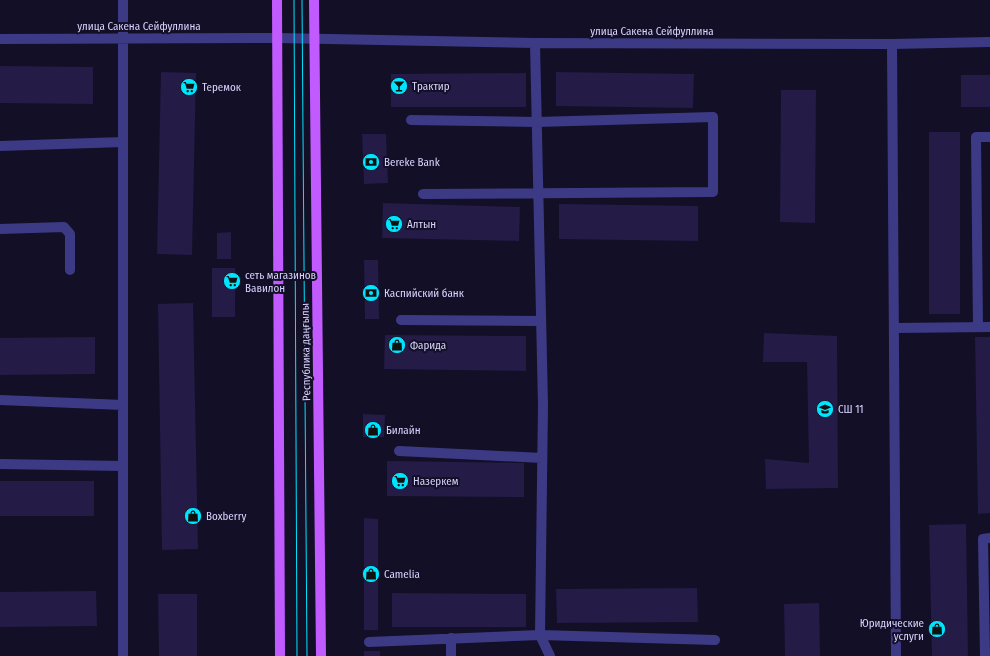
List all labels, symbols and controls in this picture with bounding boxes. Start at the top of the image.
street label: улица Сакена Сейфуллина [77,20,201,33]
street label: улица Сакена Сейфуллина [590,25,714,38]
bar icon: Трактир [389,76,409,96]
supermarket icon: Теремок [179,77,199,97]
place label: Трактир [412,80,450,93]
place label: Теремок [202,81,242,94]
bank icon: Bereke Bank [361,152,381,172]
place label: Bereke Bank [384,156,441,169]
supermarket icon: Алтын [384,214,404,234]
place label: Алтын [407,218,436,231]
place label: сеть магазинов Вавилон [245,269,316,295]
supermarket icon: сеть магазинов Вавилон [222,271,242,291]
bank icon: Каспийский банк [361,283,381,303]
place label: Каспийский банк [384,287,465,300]
street label: Республика даңғылы [299,303,313,401]
shop icon: Фарида [387,335,407,355]
place label: Фарида [410,339,446,352]
school or university icon: СШ 11 [815,399,835,419]
place label: СШ 11 [838,403,864,416]
shop icon: Билайн [363,420,383,440]
place label: Билайн [386,424,421,437]
supermarket icon: Назеркем [390,471,410,491]
place label: Назеркем [413,475,459,488]
shop icon: Boxberry [183,506,203,526]
place label: Boxberry [206,510,246,523]
shop icon: Camelia [361,564,381,584]
place label: Camelia [384,568,420,581]
place label: Юридические услуги [860,617,924,643]
shop icon: Юридические услуги [927,619,947,639]

